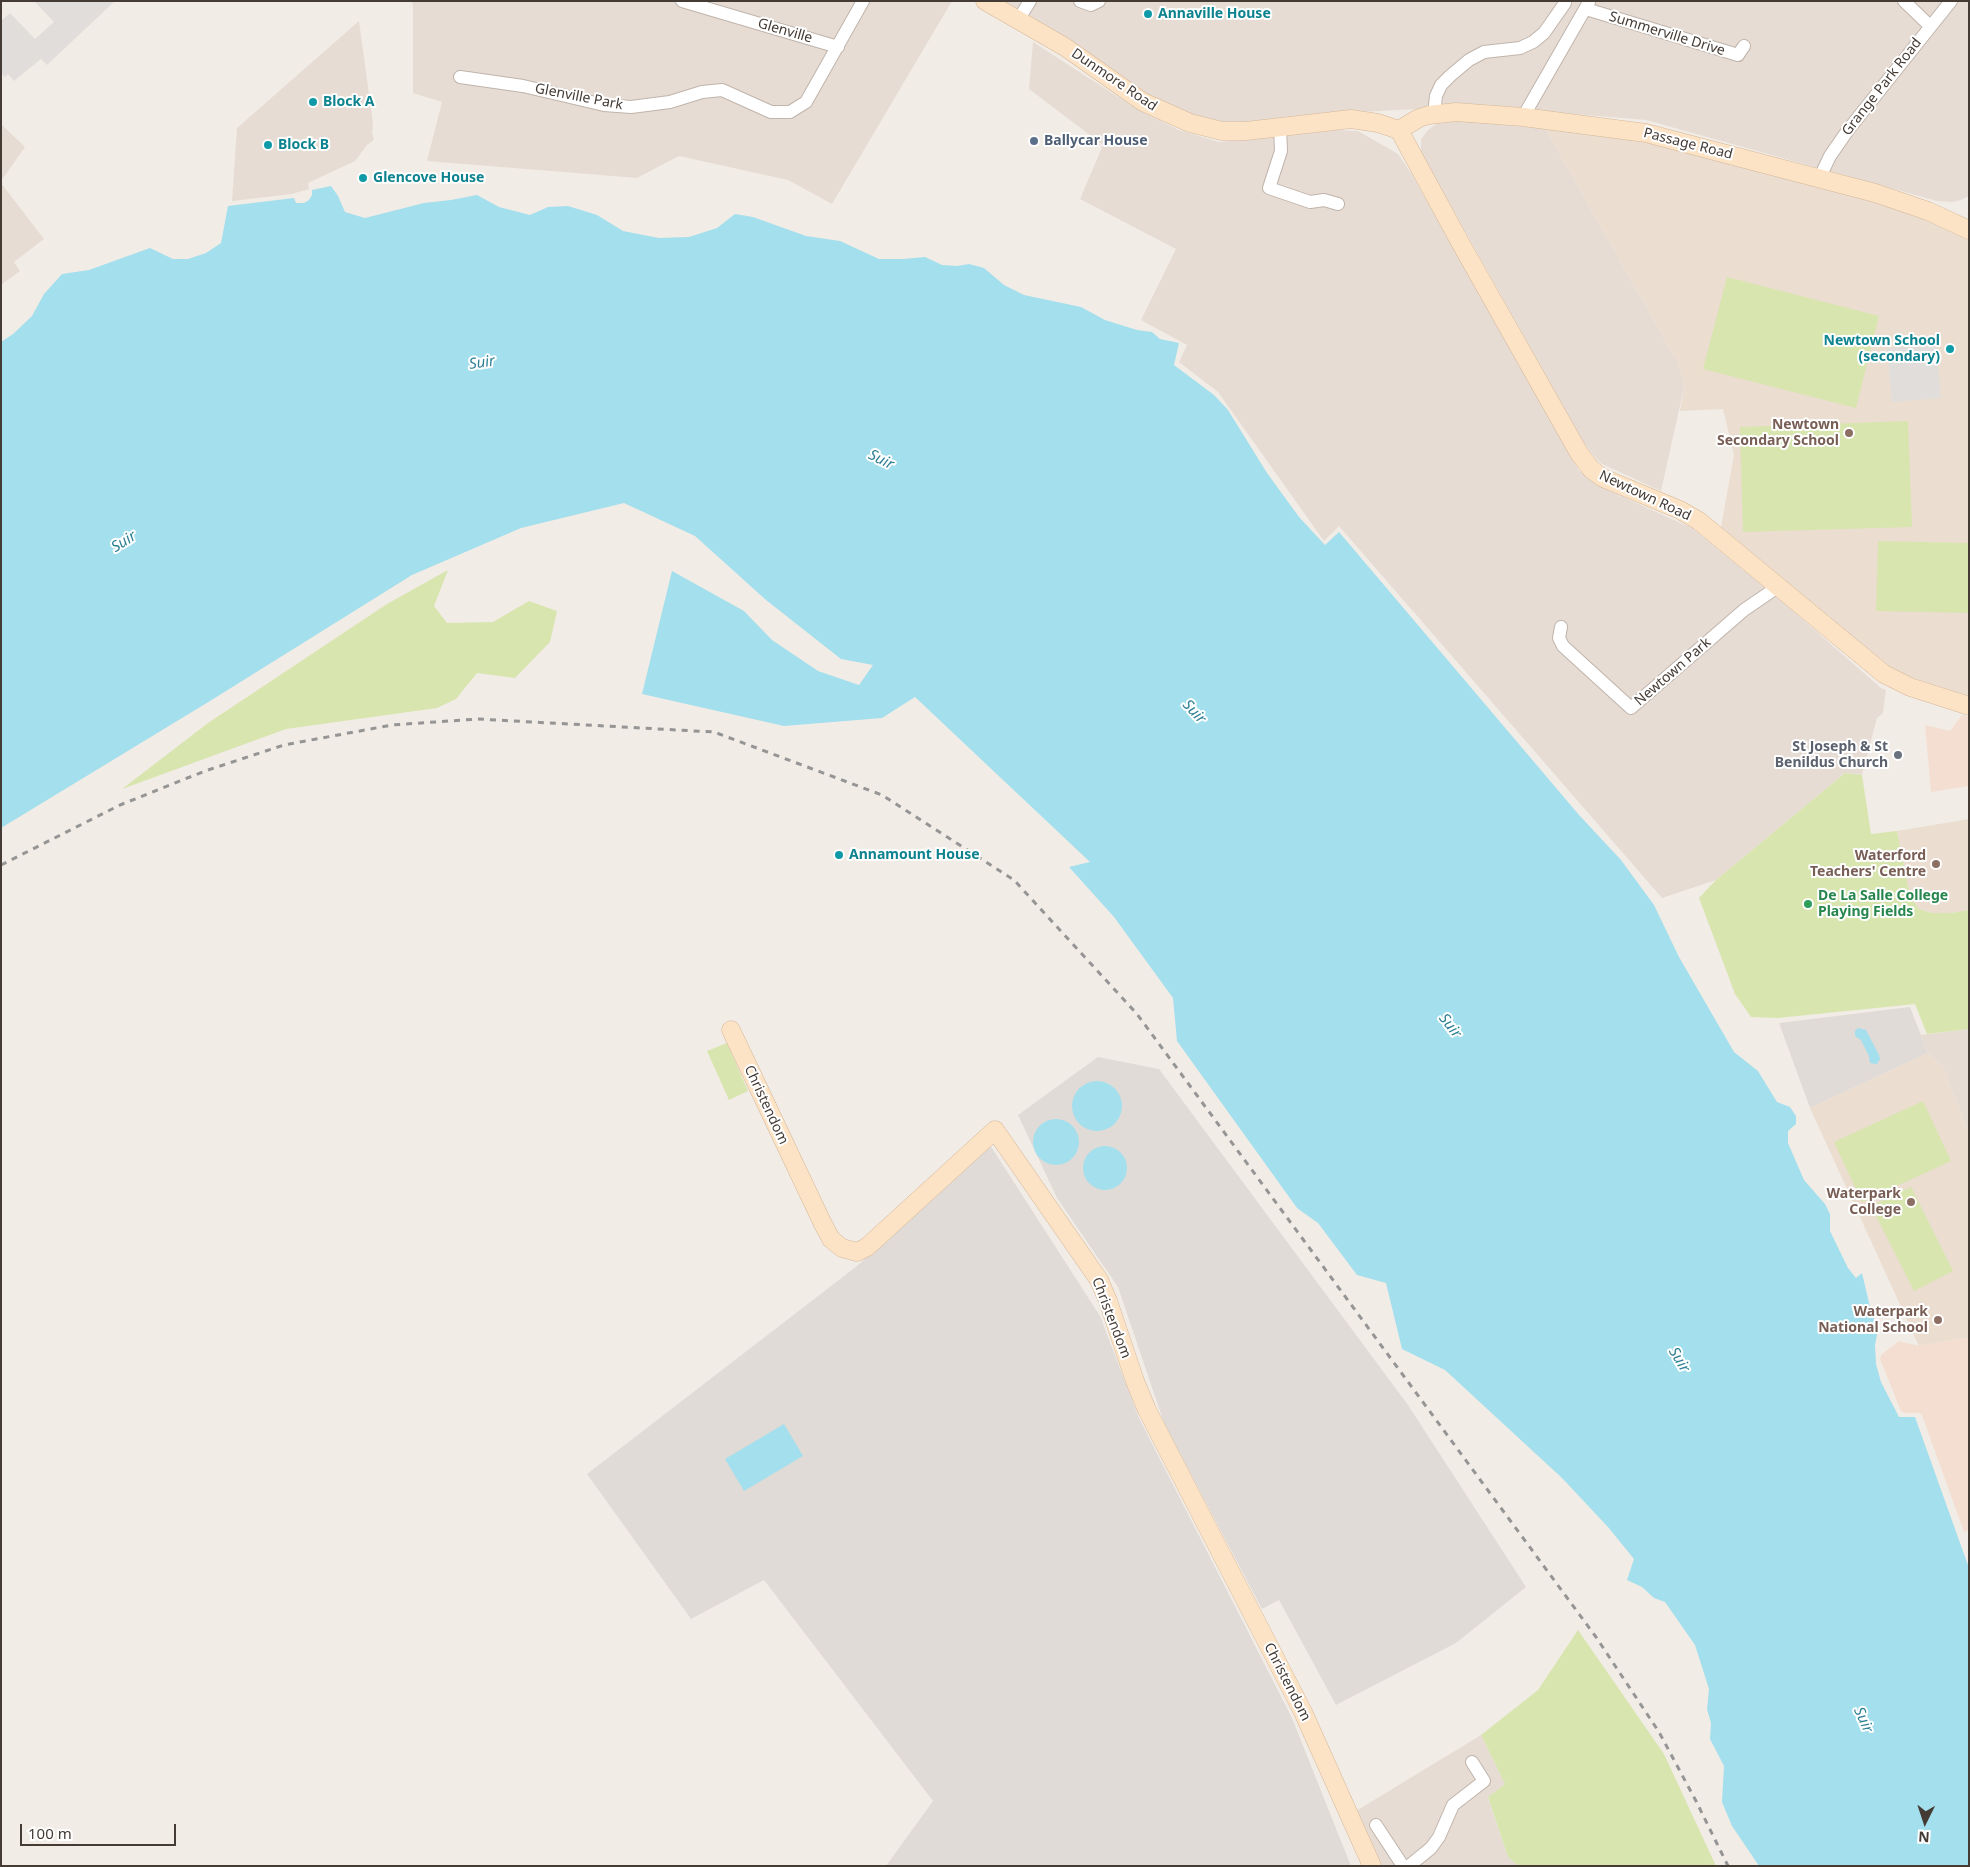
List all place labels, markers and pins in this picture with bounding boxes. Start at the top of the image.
place label: Annaville House [1158,6,1271,22]
marker: Annaville House [1142,8,1154,20]
place label: Block A [323,94,374,110]
marker: Block A [307,96,319,108]
place label: Ballycar House [1044,133,1147,149]
marker: Ballycar House [1028,135,1040,147]
place label: Block B [278,137,329,153]
marker: Block B [262,139,274,151]
place label: Glencove House [373,170,484,186]
marker: Glencove House [357,172,369,184]
place label: Newtown School (secondary) [1824,333,1940,366]
marker: Newtown School (secondary) [1944,343,1956,355]
place label: Newtown Secondary School [1717,417,1839,450]
marker: Newtown Secondary School [1843,427,1855,439]
place label: St Joseph & St Benildus Church [1775,739,1888,772]
marker: St Joseph & St Benildus Church [1892,749,1904,761]
place label: Annamount House [849,847,980,863]
place label: Waterford Teachers' Centre [1810,848,1926,880]
marker: Annamount House [833,849,845,861]
marker: Waterford Teachers' Centre [1930,858,1942,870]
place label: De La Salle College Playing Fields [1818,888,1948,920]
marker: De La Salle College Playing Fields [1802,898,1814,910]
place label: Waterpark College [1826,1186,1901,1218]
marker: Waterpark College [1905,1196,1917,1208]
place label: Waterpark National School [1818,1304,1928,1336]
marker: Waterpark National School [1932,1314,1944,1326]

